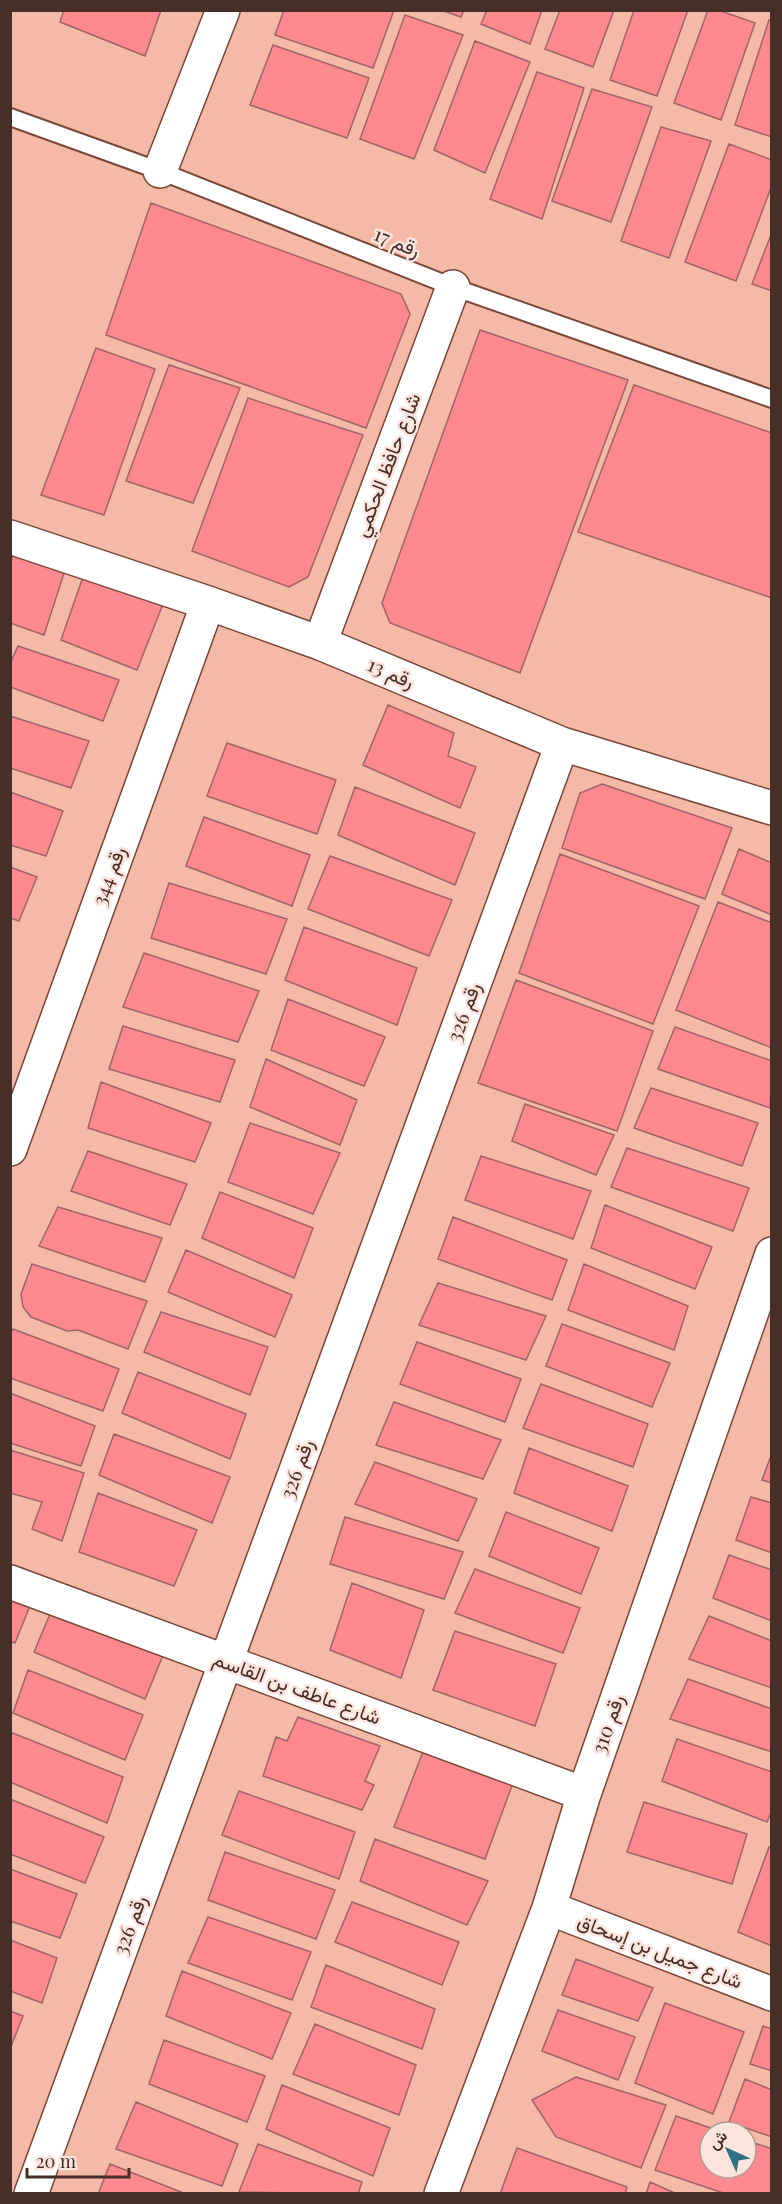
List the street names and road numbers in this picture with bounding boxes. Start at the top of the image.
street label: رقم 17 [370,219,425,263]
street label: شارع حافظ الحكمي [346,389,430,542]
street label: رقم 13 [364,650,419,694]
street label: رقم 344 [84,842,132,909]
street label: رقم 326 [439,978,487,1045]
street label: رقم 326 [272,1435,320,1502]
street label: شارع عاطف بن القاسم [209,1644,385,1731]
street label: رقم 310 [584,1690,630,1757]
street label: رقم 326 [105,1891,153,1958]
street label: شارع جميل بن إسحاق [573,1906,747,1995]

